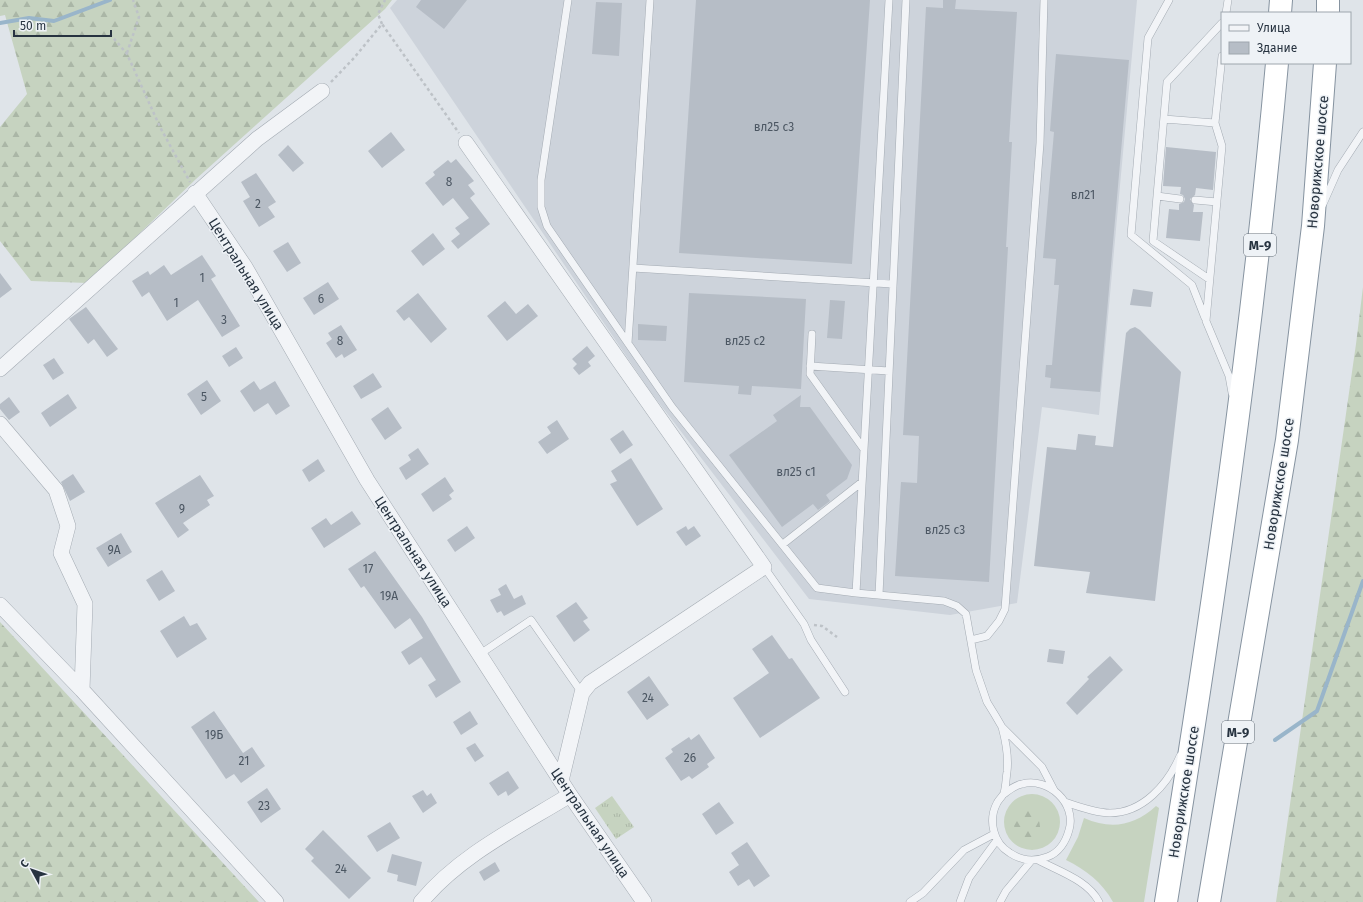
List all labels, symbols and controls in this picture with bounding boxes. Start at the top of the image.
scale bar [14,12,111,38]
legend [1221,12,1351,64]
text: 50 m [20,19,46,33]
text: Улица [1257,21,1291,35]
text: Здание [1257,41,1297,55]
street label: Новорижское шоссе [1304,95,1332,229]
house number: вл25 с3 [754,120,794,134]
house number: 8 [446,175,453,189]
house number: вл21 [1071,188,1095,202]
house number: 2 [255,197,261,211]
street label: Центральная улица [205,215,287,333]
road number: М-9 [1244,234,1276,256]
house number: 1 [199,271,205,285]
house number: 6 [318,292,324,306]
house number: 1 [173,296,179,310]
house number: 3 [221,313,227,327]
house number: 8 [337,334,344,348]
house number: вл25 с2 [725,334,765,348]
house number: 5 [201,390,207,404]
street label: Новорижское шоссе [1260,417,1298,551]
house number: вл25 с1 [776,465,816,479]
street label: Центральная улица [371,493,455,611]
house number: 9 [179,502,185,516]
house number: вл25 с3 [925,523,965,537]
house number: 9А [107,543,121,557]
house number: 17 [363,562,373,576]
house number: 19А [380,589,398,603]
house number: 24 [642,691,655,705]
road number: М-9 [1222,721,1254,743]
street label: Новорижское шоссе [1165,725,1203,859]
house number: 19Б [205,728,223,742]
house number: 26 [684,751,696,765]
house number: 21 [239,754,249,768]
street label: Центральная улица [547,765,633,881]
house number: 23 [258,799,270,813]
north arrow [12,850,52,890]
text: С [18,857,32,870]
house number: 24 [335,862,348,876]

